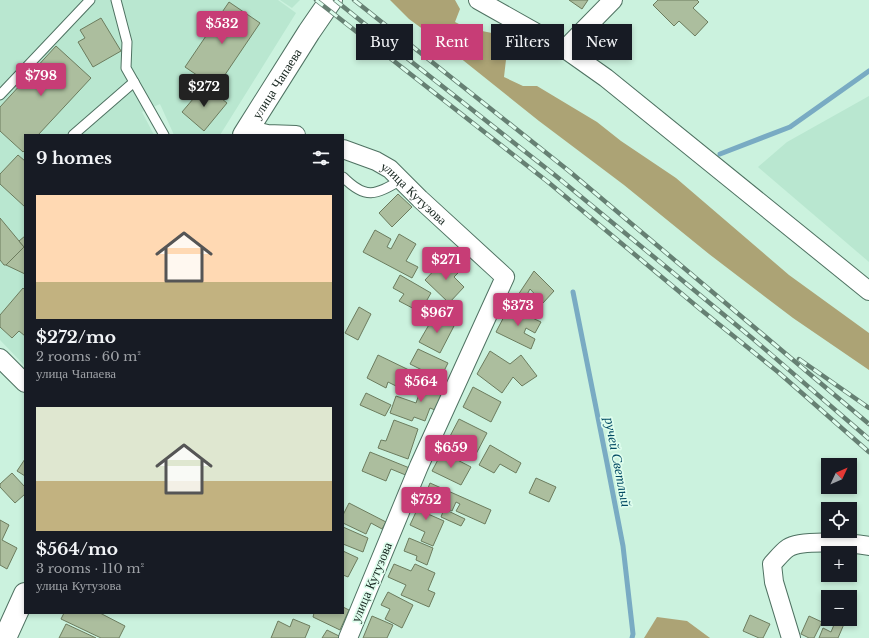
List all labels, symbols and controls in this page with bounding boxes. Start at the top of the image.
pin: $532 [198,11,246,45]
text: $532 [206,15,238,32]
chip: Buy [356,24,413,60]
chip: Rent [421,24,483,60]
chip: Filters [491,24,564,60]
chip: New [572,24,632,60]
street label: улица Чапаева [248,45,306,122]
pin: $798 [17,63,65,97]
text: $798 [25,67,57,84]
pin: $272 [180,74,228,108]
text: $272 [188,78,220,95]
icon: filters [310,147,332,169]
text: 9 homes [36,148,112,169]
street label: улица Кутузова [378,158,451,229]
icon: home [148,221,220,293]
pin: $271 [422,247,470,281]
text: $271 [431,251,461,268]
pin: $373 [494,293,542,327]
text: $373 [502,297,534,314]
pin: $967 [413,300,461,334]
text: $967 [421,304,453,321]
text: $272/mo [36,327,116,348]
text: 2 rooms · 60 m² [36,348,141,365]
text: улица Чапаева [36,365,116,382]
pin: $564 [397,369,445,403]
text: $564 [404,373,438,390]
water label: ручей Светлый [600,415,636,508]
icon: home [148,433,220,505]
pin: $659 [427,435,475,469]
text: $659 [434,439,468,456]
north arrow [821,458,857,494]
map controls [821,458,857,626]
pin: $752 [402,487,450,521]
text: $752 [410,491,442,508]
button: locate [821,502,857,538]
text: $564/mo [36,539,118,560]
street label: улица Кутузова [347,539,396,625]
button: + [821,546,857,582]
text: 3 rooms · 110 m² [36,560,144,577]
text: улица Кутузова [36,577,121,594]
button: − [821,590,857,626]

